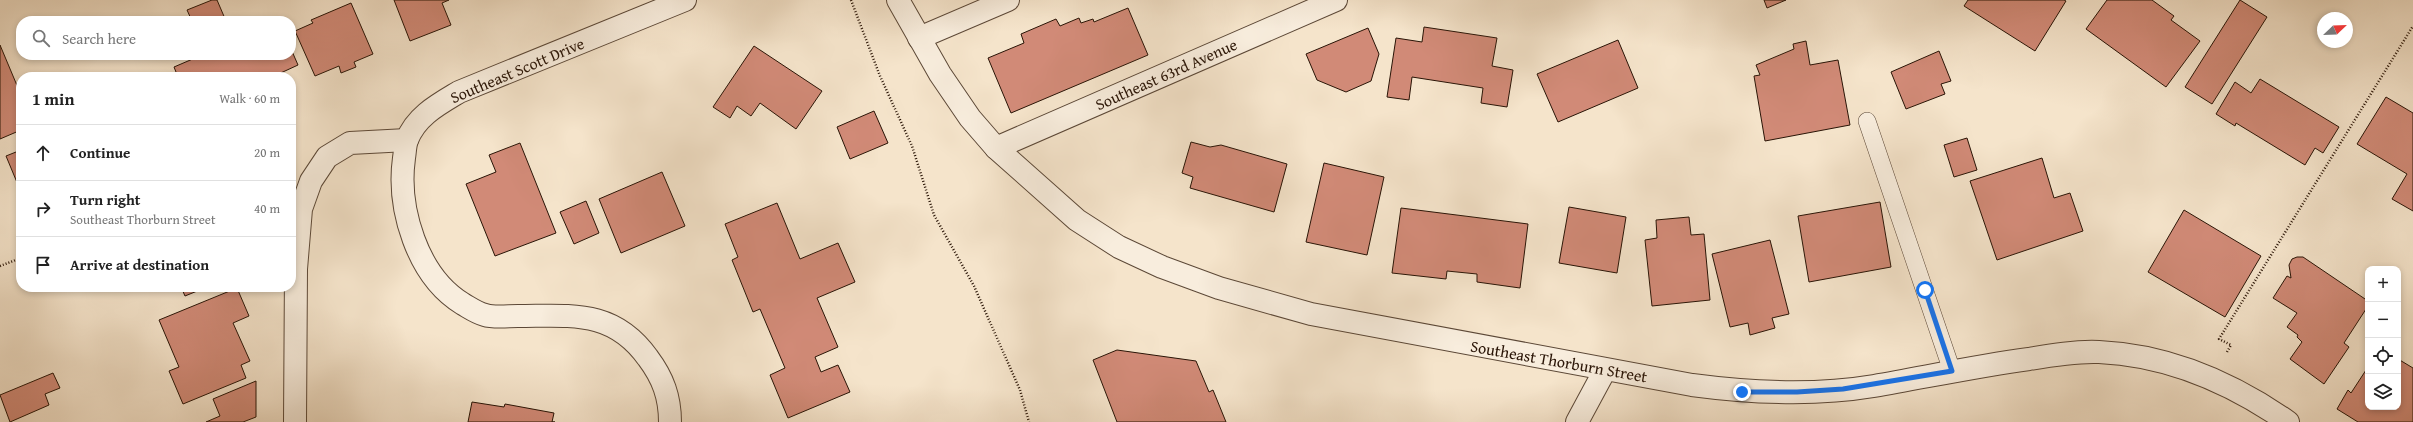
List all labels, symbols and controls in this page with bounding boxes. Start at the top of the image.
north arrow [2317,12,2353,48]
search box [16,16,296,60]
icon: search [30,27,52,49]
text: Search here [62,28,136,49]
street label: Southeast Scott Drive [446,31,588,109]
street label: Southeast 63rd Avenue [1091,32,1241,116]
text: 1 min [32,86,74,111]
text: Walk · 60 m [219,89,280,108]
icon: ahead [32,142,54,164]
text: Continue [70,142,131,163]
text: 20 m [254,143,280,162]
text: Turn right [70,189,141,210]
icon: right [32,198,54,220]
text: 40 m [254,199,280,218]
text: Southeast Thorburn Street [70,210,216,229]
icon: arrive [32,254,54,276]
text: Arrive at destination [70,254,209,275]
map controls [2365,266,2401,410]
button: + [2365,266,2401,302]
route start [1916,281,1934,299]
button: − [2365,302,2401,338]
street label: Southeast Thorburn Street [1469,334,1650,388]
button: locate [2365,338,2401,374]
button: layers [2365,374,2401,410]
route end [1733,383,1751,401]

